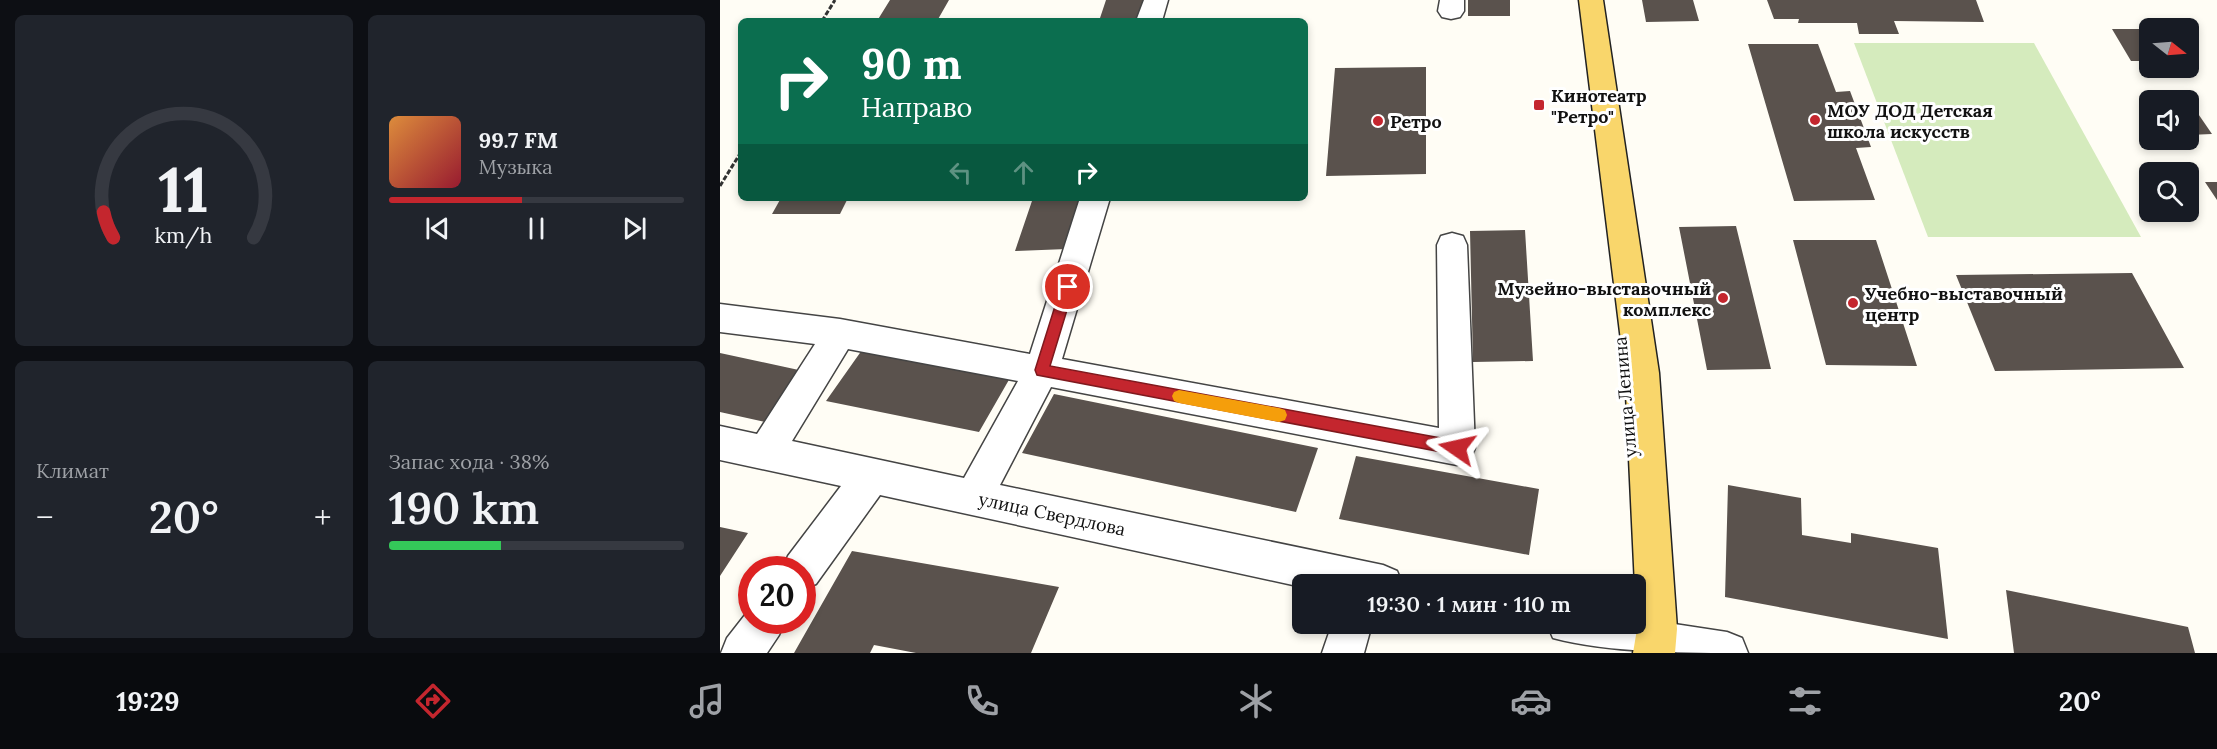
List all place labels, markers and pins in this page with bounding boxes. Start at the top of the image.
place label: Кинотеатр "Ретро" [1551,84,1647,128]
marker: Кинотеатр "Ретро" [1532,98,1546,112]
place label: МОУ ДОД Детская школа искусств [1827,99,1993,143]
place label: Ретро [1390,110,1442,133]
marker: МОУ ДОД Детская школа искусств [1808,113,1822,127]
marker: Ретро [1371,114,1385,128]
pin [1042,261,1093,312]
place label: Музейно-выставочный комплекс [1497,277,1712,321]
place label: Учебно-выставочный центр [1865,282,2063,326]
marker: Музейно-выставочный комплекс [1716,291,1730,305]
marker: Учебно-выставочный центр [1846,296,1860,310]

